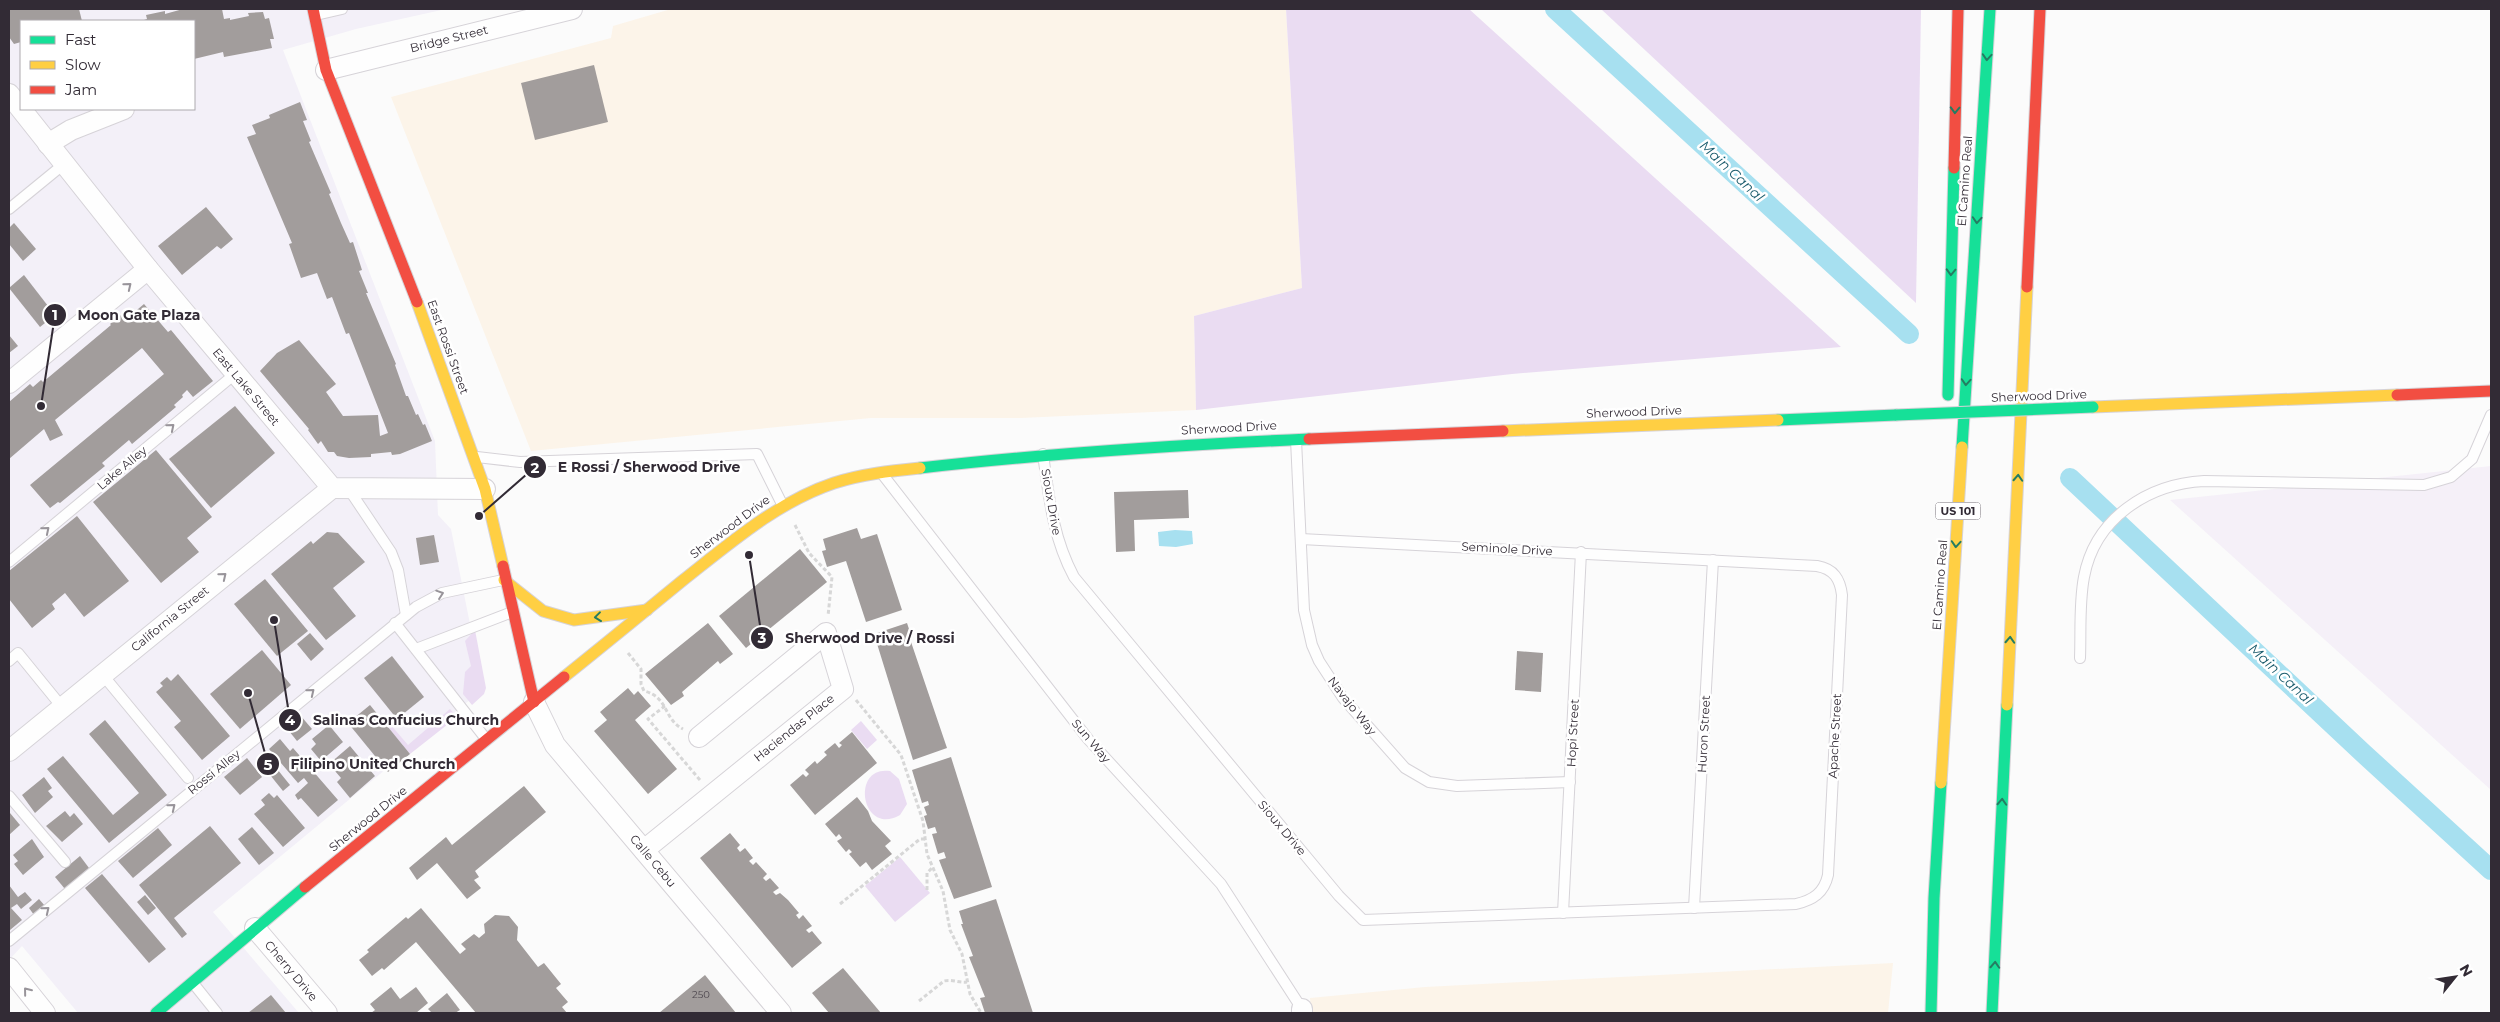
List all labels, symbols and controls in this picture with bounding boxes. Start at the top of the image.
legend [20,20,195,110]
street label: Bridge Street [408,22,490,55]
text: Fast [65,30,96,49]
one-way arrow [1981,54,1992,62]
text: Slow [65,55,101,74]
text: Jam [64,80,97,99]
one-way arrow [1950,106,1961,114]
street label: El Camino Real [1954,135,1975,227]
water label: Main Canal [1696,137,1768,206]
one-way arrow [1971,216,1982,224]
one-way arrow [1946,269,1956,277]
one-way arrow [122,284,131,292]
street label: East Rossi Street [424,298,473,396]
callout: Moon Gate Plaza [43,301,210,330]
text: 1 [52,305,58,324]
text: Moon Gate Plaza [78,306,200,324]
street label: East Lake Street [210,345,283,429]
one-way arrow [1961,378,1972,386]
street label: Sherwood Drive [1991,386,2087,405]
street label: Sherwood Drive [1586,402,1682,421]
street label: Sherwood Drive [1181,418,1277,437]
one-way arrow [165,424,174,432]
street label: Lake Alley [94,442,150,493]
callout: E Rossi / Sherwood Drive [522,453,750,482]
text: 2 [531,458,540,477]
text: E Rossi / Sherwood Drive [558,458,741,476]
street label: Sioux Drive [1038,468,1065,536]
one-way arrow [2012,473,2023,481]
street label: Sherwood Drive [687,492,772,561]
road number: US 101 [1936,502,1980,520]
one-way arrow [41,527,50,536]
street label: Seminole Drive [1461,539,1553,558]
street label: El Camino Real [1929,539,1950,631]
one-way arrow [1951,540,1962,548]
one-way arrow [217,573,226,582]
street label: California Street [128,582,212,655]
one-way arrow [435,590,444,600]
one-way arrow [594,611,603,621]
callout: Sherwood Drive / Rossi [750,624,964,653]
text: 3 [757,628,767,647]
text: Sherwood Drive / Rossi [785,629,955,647]
one-way arrow [2005,636,2016,644]
water label: Main Canal [2245,640,2317,709]
street label: Navajo Way [1325,673,1380,738]
one-way arrow [305,690,314,698]
street label: Haciendas Place [750,691,837,765]
street label: Apache Street [1825,693,1844,779]
street label: Huron Street [1694,695,1713,773]
street label: Hopi Street [1563,698,1582,767]
callout: Salinas Confucius Church [278,705,509,734]
text: 4 [285,710,296,729]
text: Salinas Confucius Church [313,711,499,729]
street label: Sun Way [1069,716,1114,766]
street label: Rossi Alley [184,746,243,797]
callout: Filipino United Church [256,750,465,779]
text: 5 [264,755,273,774]
text: Filipino United Church [291,755,455,773]
street label: Sherwood Drive [326,783,410,855]
street label: Sioux Drive [1255,797,1310,858]
one-way arrow [1997,798,2008,806]
one-way arrow [166,804,175,812]
street label: Calle Cebu [627,831,680,890]
one-way arrow [41,906,50,915]
street label: Cherry Drive [262,937,321,1004]
north arrow [2430,952,2480,1002]
one-way arrow [1989,960,2000,968]
text: N [2456,961,2477,980]
one-way arrow [25,988,33,997]
house number: 250 [692,988,710,1001]

